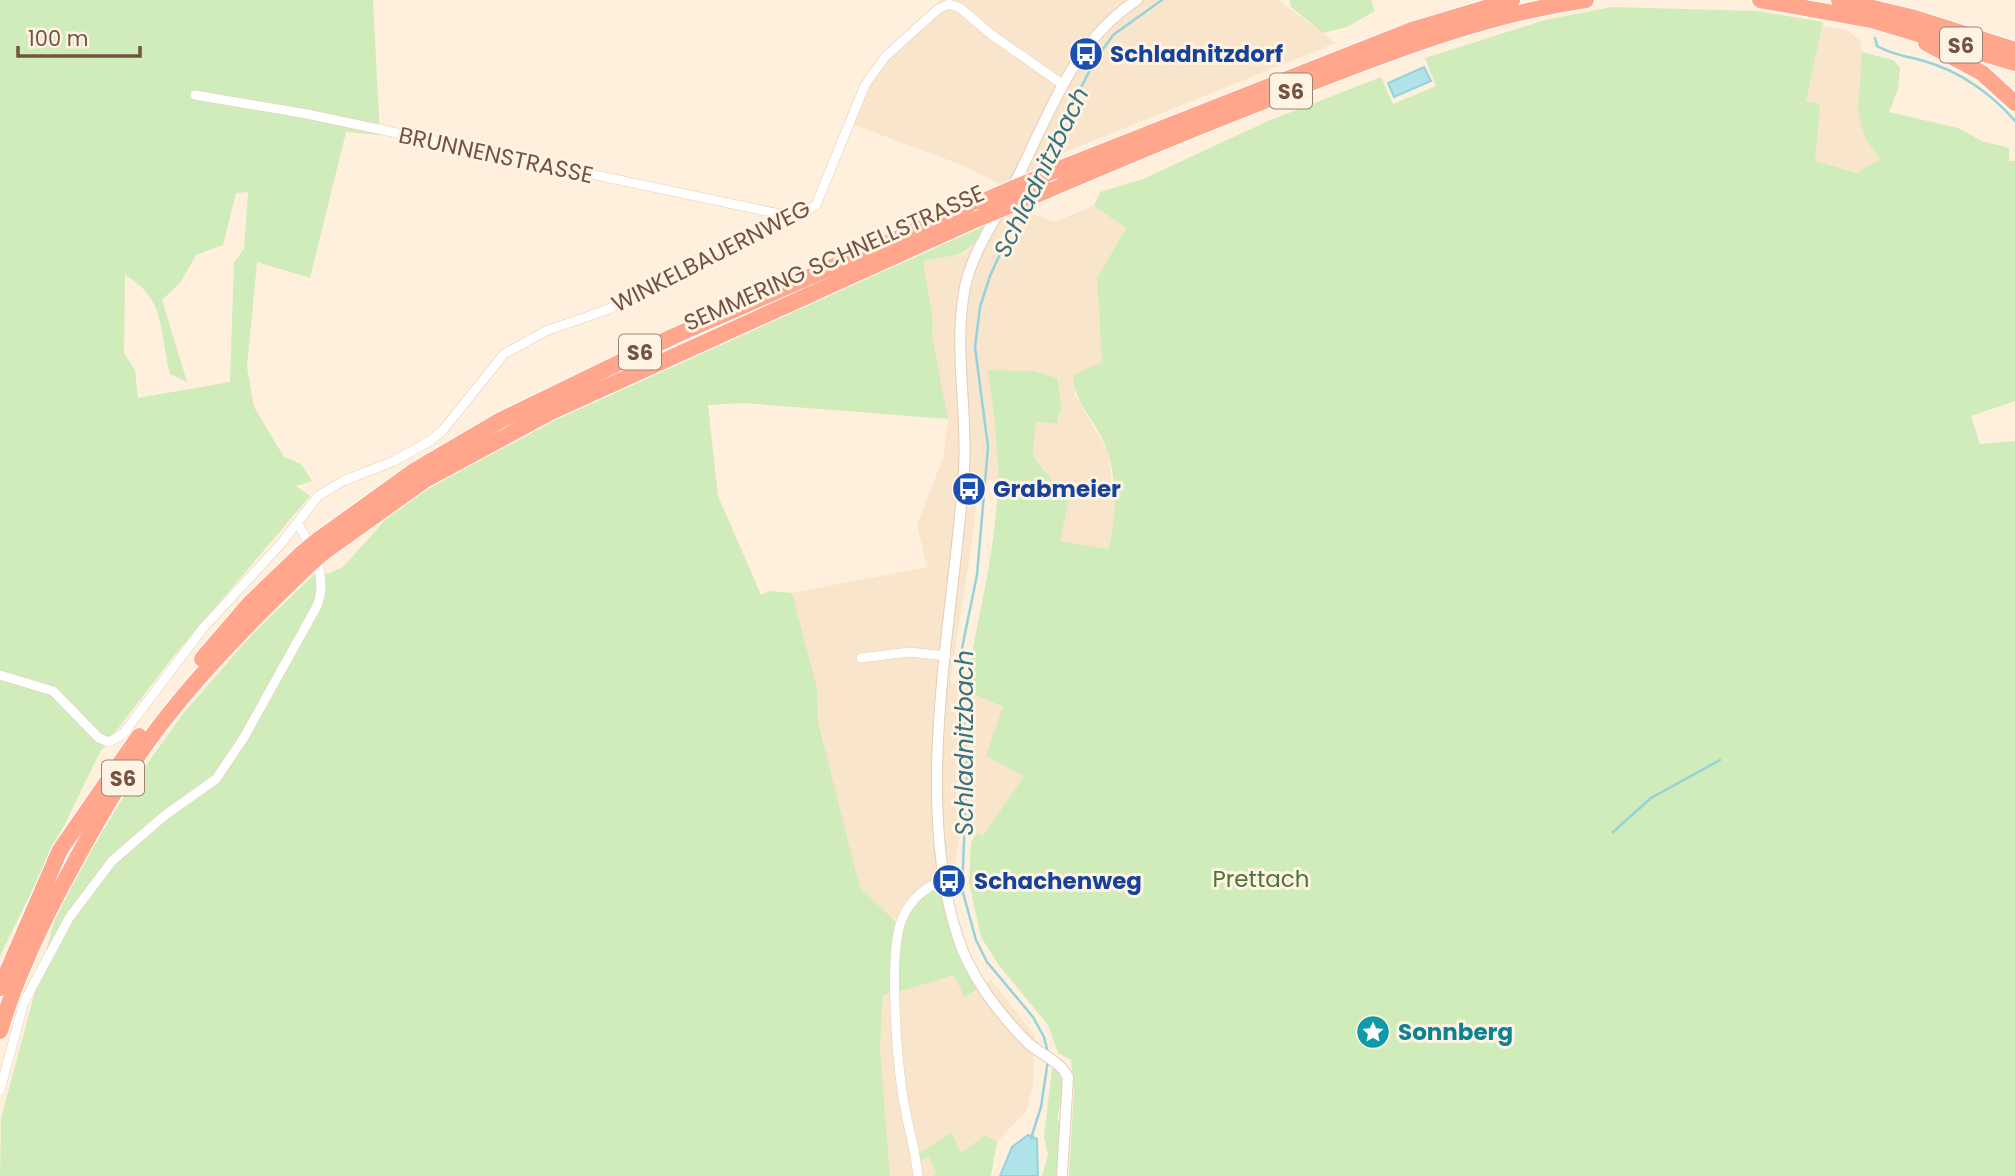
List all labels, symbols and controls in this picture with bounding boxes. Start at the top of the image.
scale bar [18,14,140,58]
text: 100 m [28,24,88,53]
road number: S6 [1940,28,1982,62]
bus stop icon: Schladnitzdorf [1067,35,1105,73]
place label: Schladnitzdorf [1110,38,1283,70]
road number: S6 [1270,74,1312,108]
water label: Schladnitzbach [986,81,1096,263]
street label: BRUNNENSTRASSE [396,119,596,191]
street label: SEMMERING SCHNELLSTRASSE [679,177,989,339]
street label: WINKELBAUERNWEG [606,192,816,320]
road number: S6 [619,334,661,370]
bus stop icon: Grabmeier [950,470,988,508]
place label: Grabmeier [993,473,1121,505]
water label: Schladnitzbach [948,650,981,836]
road number: S6 [102,760,144,796]
bus stop icon: Schachenweg [930,862,968,900]
park label: Prettach [1212,863,1310,895]
place label: Schachenweg [974,865,1142,897]
place icon: Sonnberg [1354,1013,1392,1051]
place label: Sonnberg [1398,1016,1513,1048]

